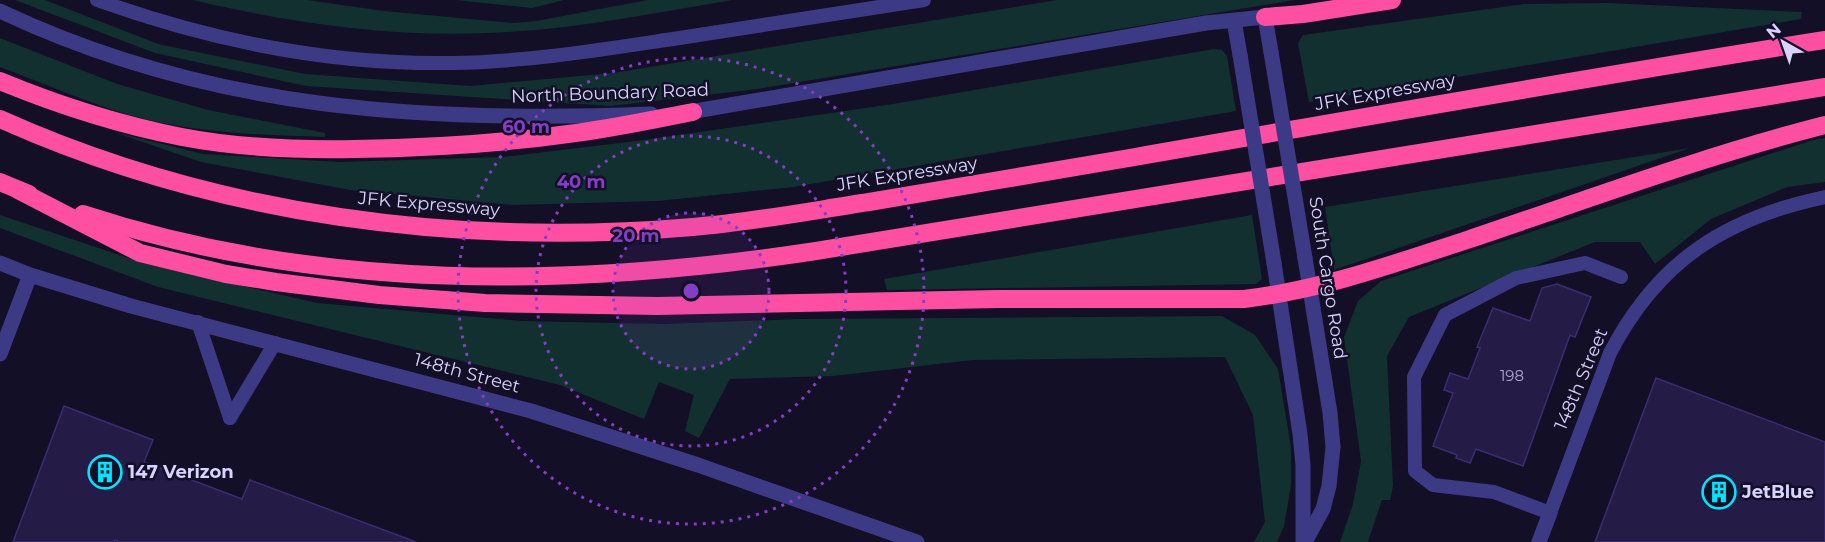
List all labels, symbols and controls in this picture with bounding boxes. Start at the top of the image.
north arrow [1753,12,1813,72]
text: N [1763,19,1785,42]
street label: JFK Expressway [1312,69,1457,115]
street label: North Boundary Road [511,79,709,107]
text: 60 m [502,116,550,138]
street label: JFK Expressway [834,152,979,196]
text: 40 m [557,171,605,193]
street label: JFK Expressway [356,187,501,221]
street label: South Cargo Road [1304,195,1352,361]
text: 20 m [613,225,659,247]
centre of rings [681,281,701,301]
street label: 148th Street [1550,325,1612,433]
street label: 148th Street [412,348,522,398]
house number: 198 [1500,366,1524,385]
building icon: 147 Verizon [87,454,123,490]
place label: 147 Verizon [128,461,234,483]
building icon: JetBlue [1701,474,1737,510]
place label: JetBlue [1741,481,1814,503]

